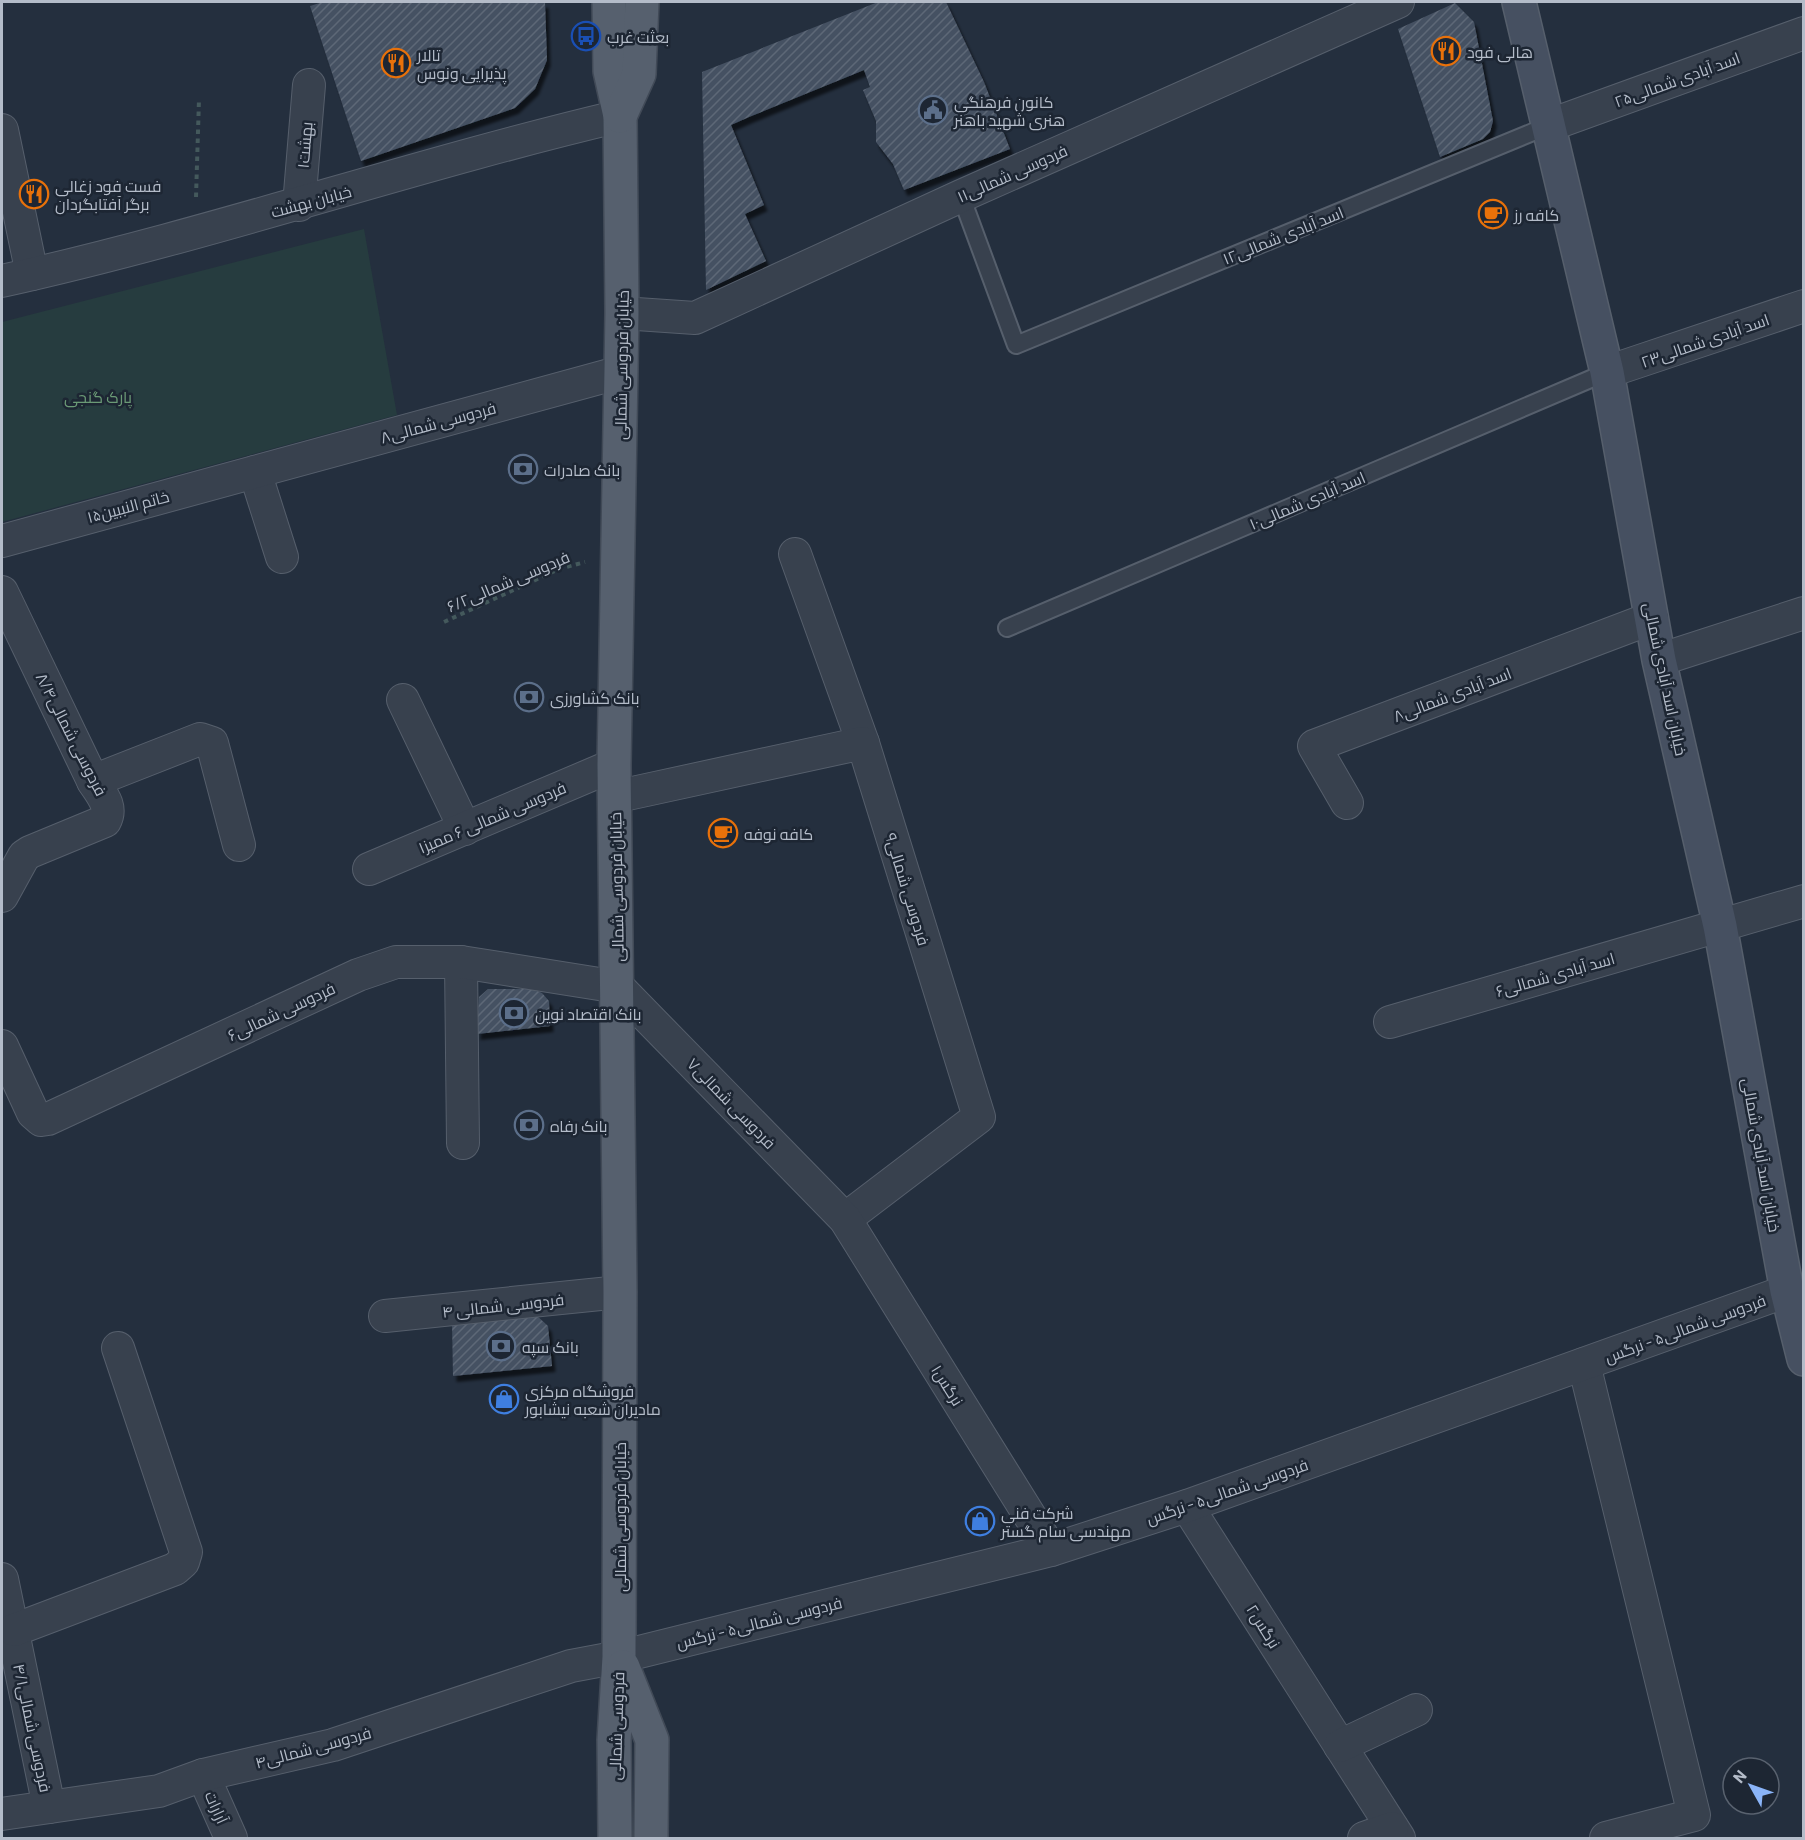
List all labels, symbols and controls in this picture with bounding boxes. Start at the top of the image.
bus stop icon: بعثت غرب [570,20,602,52]
place label: بعثت غرب [607,27,669,47]
restaurant icon: هالی فود [1430,35,1462,67]
place label: هالی فود [1467,42,1533,63]
place label: تالار پذیرایی ونوس [416,45,507,85]
restaurant icon: تالار پذیرایی ونوس [380,47,412,79]
street label: اسد آبادی شمالی۲۵ [1612,47,1743,112]
place label: کانون فرهنگی هنری شهید باهنر [953,92,1065,131]
public building icon: کانون فرهنگی هنری شهید باهنر [917,94,949,126]
street label: بهشت۱ [293,121,317,169]
street label: فردوسی شمالی۱۱ [954,140,1071,208]
place label: فست فود زغالی برگر آفتابگردان [55,176,162,215]
restaurant icon: فست فود زغالی برگر آفتابگردان [18,178,50,210]
street label: خیابان بهشت [269,181,354,223]
cafe icon: کافه رز [1477,198,1509,230]
street label: اسد آبادی شمالی۱۲ [1220,202,1347,270]
place label: کافه رز [1513,205,1559,225]
street label: خیابان فردوسی شمالی [610,290,634,440]
street label: اسد آبادی شمالی۲۳ [1638,309,1772,373]
park label: پارک گنجی [64,387,133,409]
street label: فردوسی شمالی۸ [378,397,498,448]
bank icon: بانک صادرات [507,453,539,485]
place label: بانک صادرات [544,460,620,480]
street label: اسد آبادی شمالی۱۰ [1246,467,1369,535]
street label: خاتم النببین۱۵ [85,486,172,529]
street label: فردوسی شمالی۶/۲ [444,547,573,617]
street label: خیابان اسد آبادی شمالی [1639,601,1692,758]
street label: اسد آبادی شمالی۸ [1390,663,1515,727]
street label: فردوسی شمالی۸/۴ [31,669,111,800]
bank icon: بانک کشاورزی [513,681,545,713]
place label: بانک کشاورزی [550,688,640,709]
street label: فردوسی شمالی ۶ ممیز۱ [415,777,569,859]
street label: خیابان فردوسی شمالی [605,812,629,962]
cafe icon: کافه نوفه [707,817,739,849]
place label: کافه نوفه [744,824,813,844]
street label: فردوسی شمالی۹ [880,830,934,948]
street label: اسد آبادی شمالی۶ [1493,948,1617,1002]
street label: فردوسی شمالی۶ [224,978,339,1046]
bank icon: بانک اقتصاد نوین [498,997,530,1029]
place label: بانک اقتصاد نوین [535,1004,642,1025]
street label: فردوسی شمالی۷ [682,1054,780,1154]
street label: خیابان اسد آبادی شمالی [1737,1076,1785,1234]
bank icon: بانک رفاه [513,1109,545,1141]
place label: بانک رفاه [550,1116,608,1136]
street label: فردوسی شمالی ۴ [441,1289,565,1323]
street label: فردوسی شمالی۵ - نرگس [1602,1290,1769,1368]
bank icon: بانک سپه [485,1330,517,1362]
place label: بانک سپه [522,1337,579,1358]
street label: نرگس۱ [926,1361,968,1410]
place label: فروشگاه مرکزی مادیران شعبه نیشابور [524,1381,661,1420]
shop icon: فروشگاه مرکزی مادیران شعبه نیشابور [488,1383,520,1415]
street label: خیابان فردوسی شمالی [610,1442,631,1592]
street label: فردوسی شمالی۵ - نرگس [1143,1454,1311,1530]
place label: شرکت فنی مهندسی سام گستر [1000,1503,1131,1543]
shop icon: شرکت فنی مهندسی سام گستر [964,1505,996,1537]
street label: فردوسی شمالی۵ - نرگس [674,1592,844,1654]
street label: نرگس۲ [1241,1600,1285,1653]
street label: فردوسی شمالی۴/۱ [8,1662,56,1794]
street label: فردوسی شمالی [605,1671,629,1781]
street label: فردوسی شمالی۴ [253,1722,374,1774]
north arrow [1721,1756,1781,1816]
text: N [1728,1766,1750,1786]
street label: آرارات [200,1788,233,1827]

